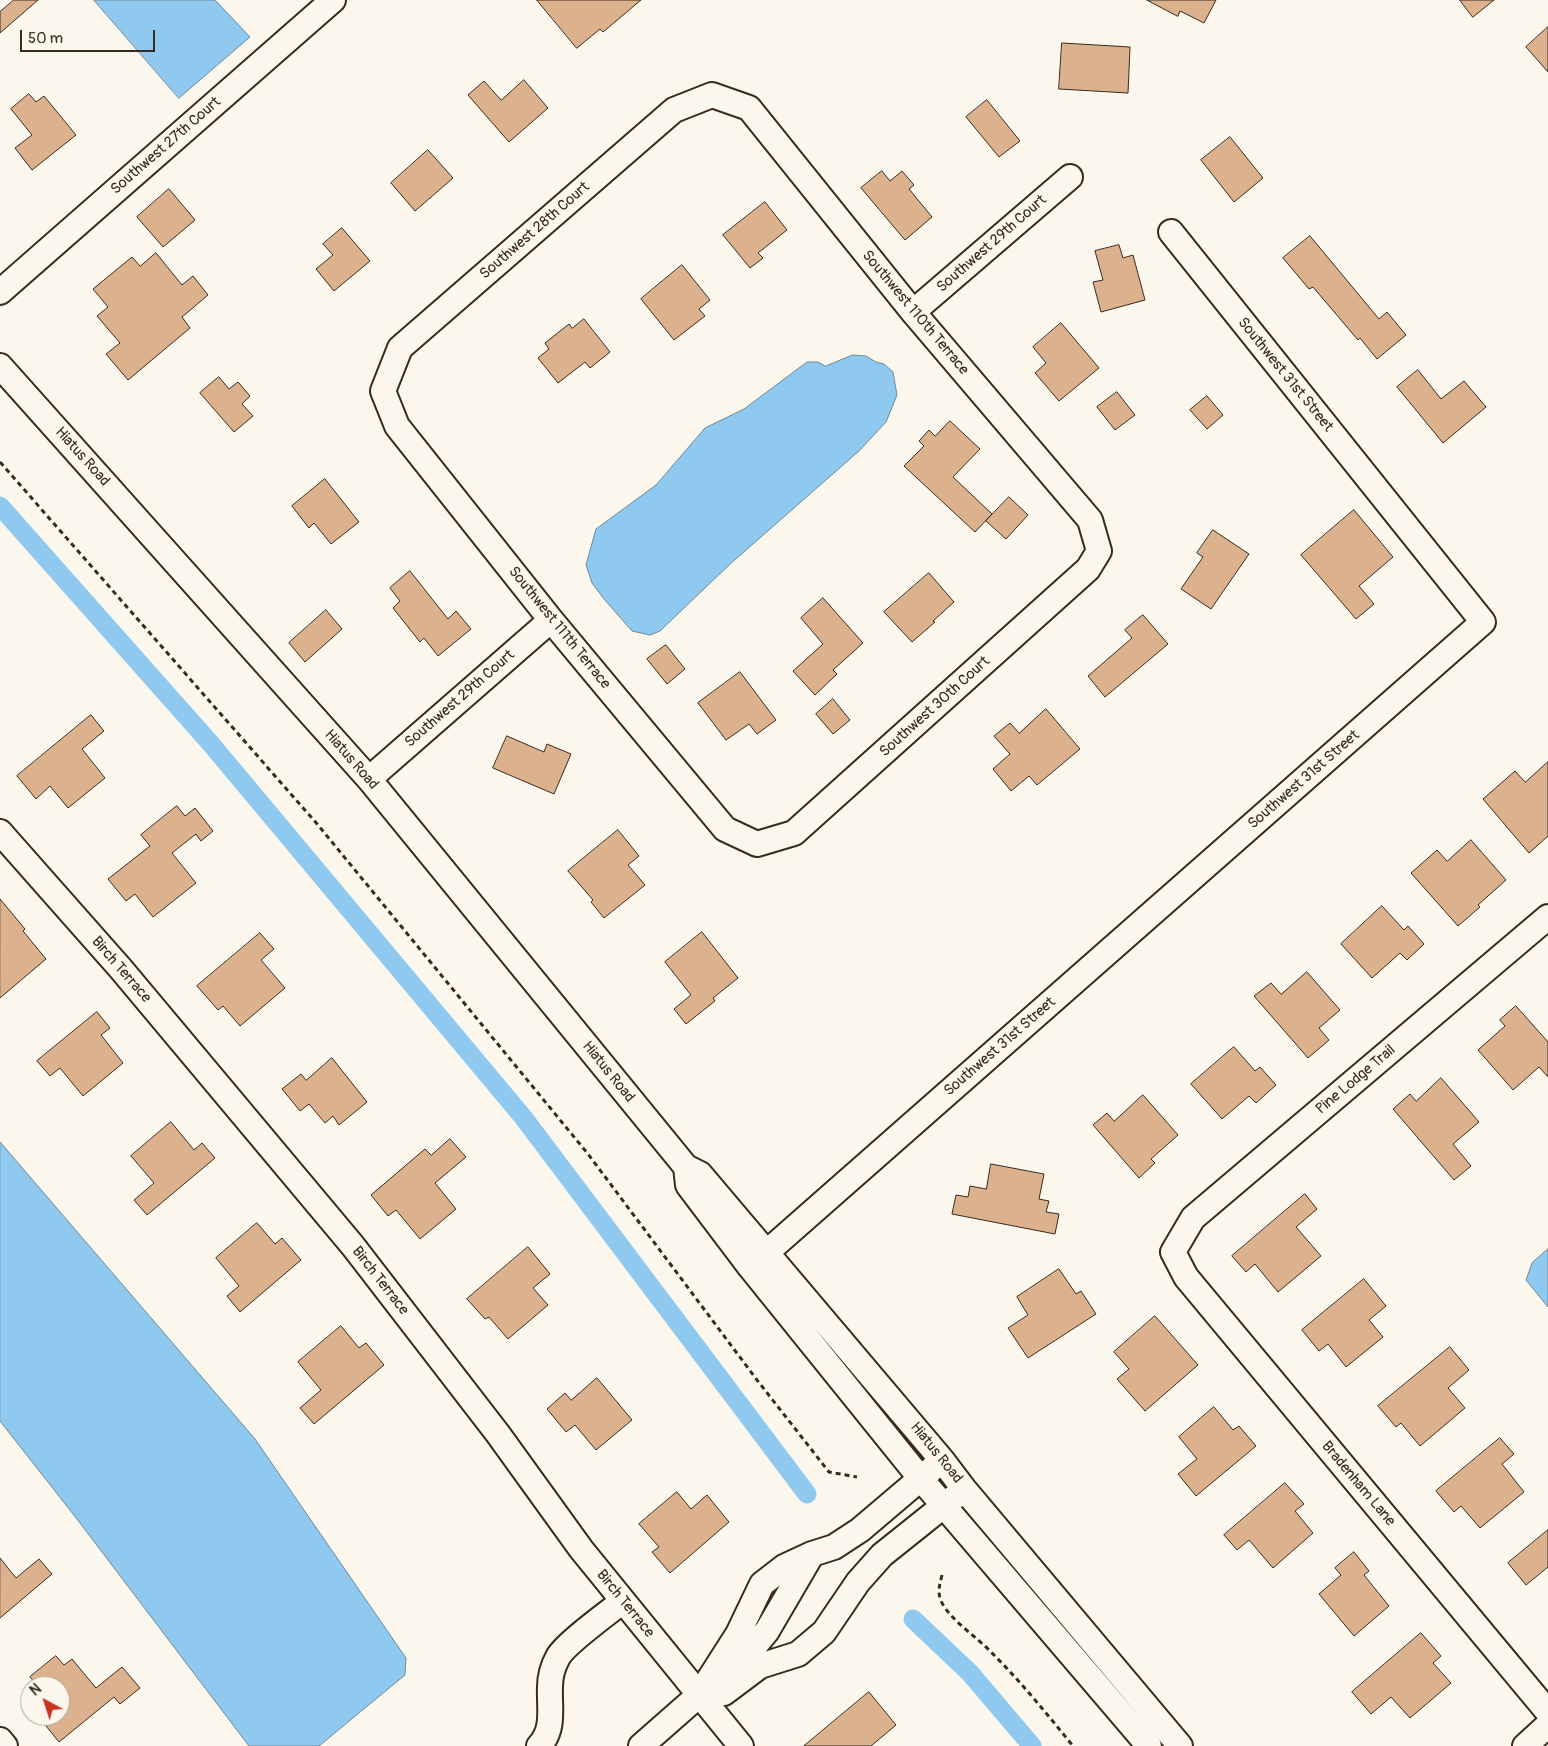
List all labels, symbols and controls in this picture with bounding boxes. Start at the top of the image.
scale bar [22,20,158,52]
text: 50 m [28,29,63,48]
street label: Southwest 27th Court [107,93,225,199]
street label: Southwest 28th Court [476,178,594,284]
street label: Southwest 29th Court [933,191,1051,297]
street label: Southwest 110th Terrace [858,247,972,379]
street label: Southwest 31st Street [1233,314,1337,436]
street label: Hiatus Road [51,424,113,490]
street label: Southwest 111th Terrace [504,563,614,693]
street label: Southwest 29th Court [401,646,519,752]
street label: Southwest 30th Court [876,653,994,761]
street label: Hiatus Road [320,726,382,794]
street label: Southwest 31st Street [1245,727,1363,833]
street label: Birch Terrace [87,933,155,1007]
street label: Southwest 31st Street [941,994,1059,1100]
street label: Hiatus Road [578,1038,638,1106]
street label: Pine Lodge Trail [1313,1041,1399,1119]
street label: Birch Terrace [348,1243,412,1319]
street label: Hiatus Road [906,1419,966,1487]
street label: Bradenham Lane [1317,1438,1399,1530]
street label: Birch Terrace [592,1566,658,1642]
north arrow [20,1676,70,1726]
text: N [27,1680,45,1699]

